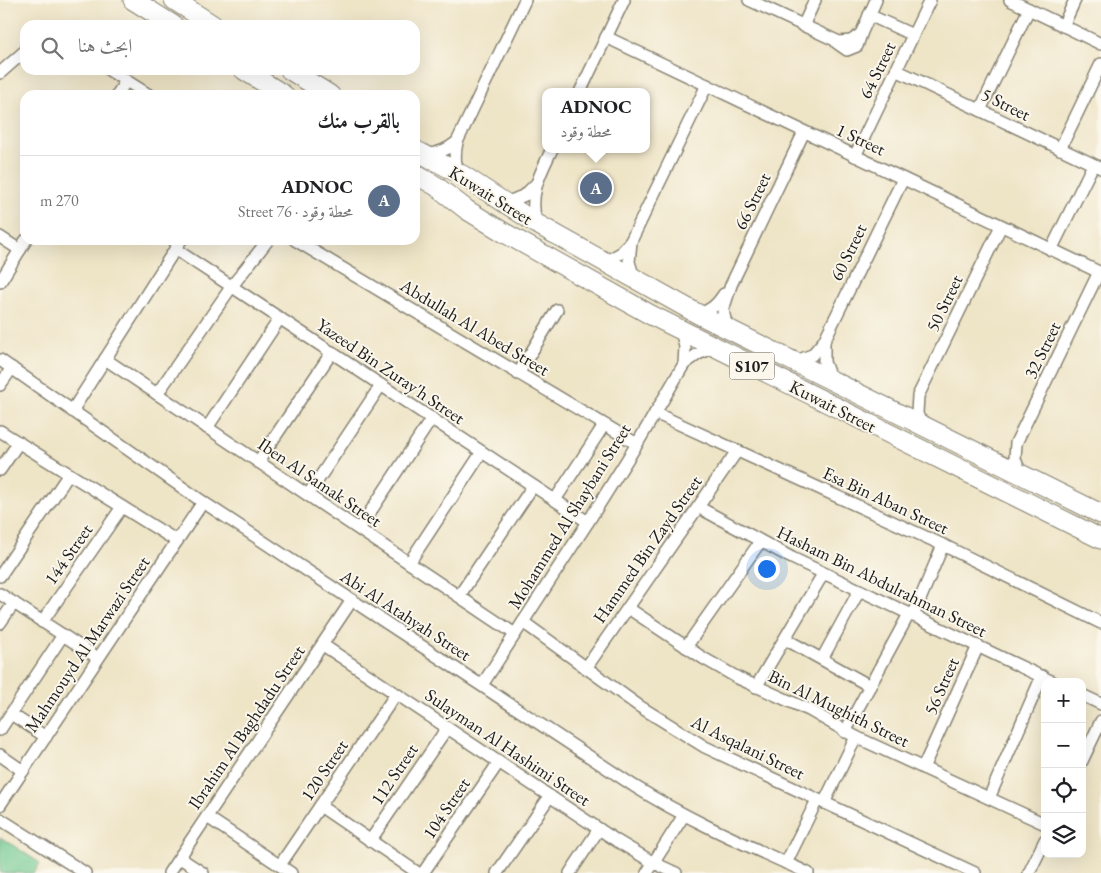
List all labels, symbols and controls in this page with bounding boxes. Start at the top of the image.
search box [20,20,420,75]
text: ابحث هنا [78,33,132,58]
icon: search [38,34,66,62]
street label: 64 Street [853,37,901,102]
street label: 5 Street [978,82,1035,126]
popup [542,88,650,153]
text: ADNOC [560,94,632,119]
text: بالقرب منك [317,107,400,134]
street label: 1 Street [833,118,890,161]
text: محطة وقود [560,121,612,142]
street label: Kuwait Street [445,160,537,230]
street label: 66 Street [728,168,776,233]
pin: A [580,169,612,207]
text: ADNOC [281,174,353,199]
text: 270 m [40,190,79,211]
text: A [378,190,390,211]
text: محطة وقود · 76 Street [238,201,353,222]
street label: 60 Street [824,219,872,284]
street label: 50 Street [920,270,968,335]
street label: Abdullah Al Abed Street [395,273,554,381]
street label: Yazeed Bin Zuray'h Street [312,313,470,429]
street label: 32 Street [1018,317,1066,382]
road number: S107 [730,352,774,380]
street label: Kuwait Street [786,374,880,438]
street label: Mohammed Al Shaybani Street [502,419,636,613]
street label: Iben Al Samak Street [254,432,386,532]
street label: Esa Bin Aban Street [819,461,953,539]
street label: Hammed Bin Zayd Street [587,470,707,627]
street label: 144 Street [39,519,97,589]
street label: Hasham Bin Abdulrahman Street [773,520,991,642]
street label: Mahmouyd Al Marwazi Street [19,551,155,736]
your location [754,556,780,582]
street label: Abi Al Atahyah Street [336,564,476,666]
street label: Ibrahim Al Baghdadu Street [182,640,310,813]
street label: 56 Street [918,653,964,718]
street label: Bin Al Mughith Street [765,664,913,752]
map controls [1041,678,1086,858]
button: + [1041,678,1086,723]
street label: Sulayman Al Hashimi Street [421,683,595,811]
street label: Al Asqalani Street [687,709,809,785]
button: − [1041,723,1086,768]
street label: 120 Street [295,735,353,805]
street label: 112 Street [365,739,423,809]
button: locate [1041,768,1086,813]
street label: 104 Street [417,773,475,843]
button: layers [1041,813,1086,858]

